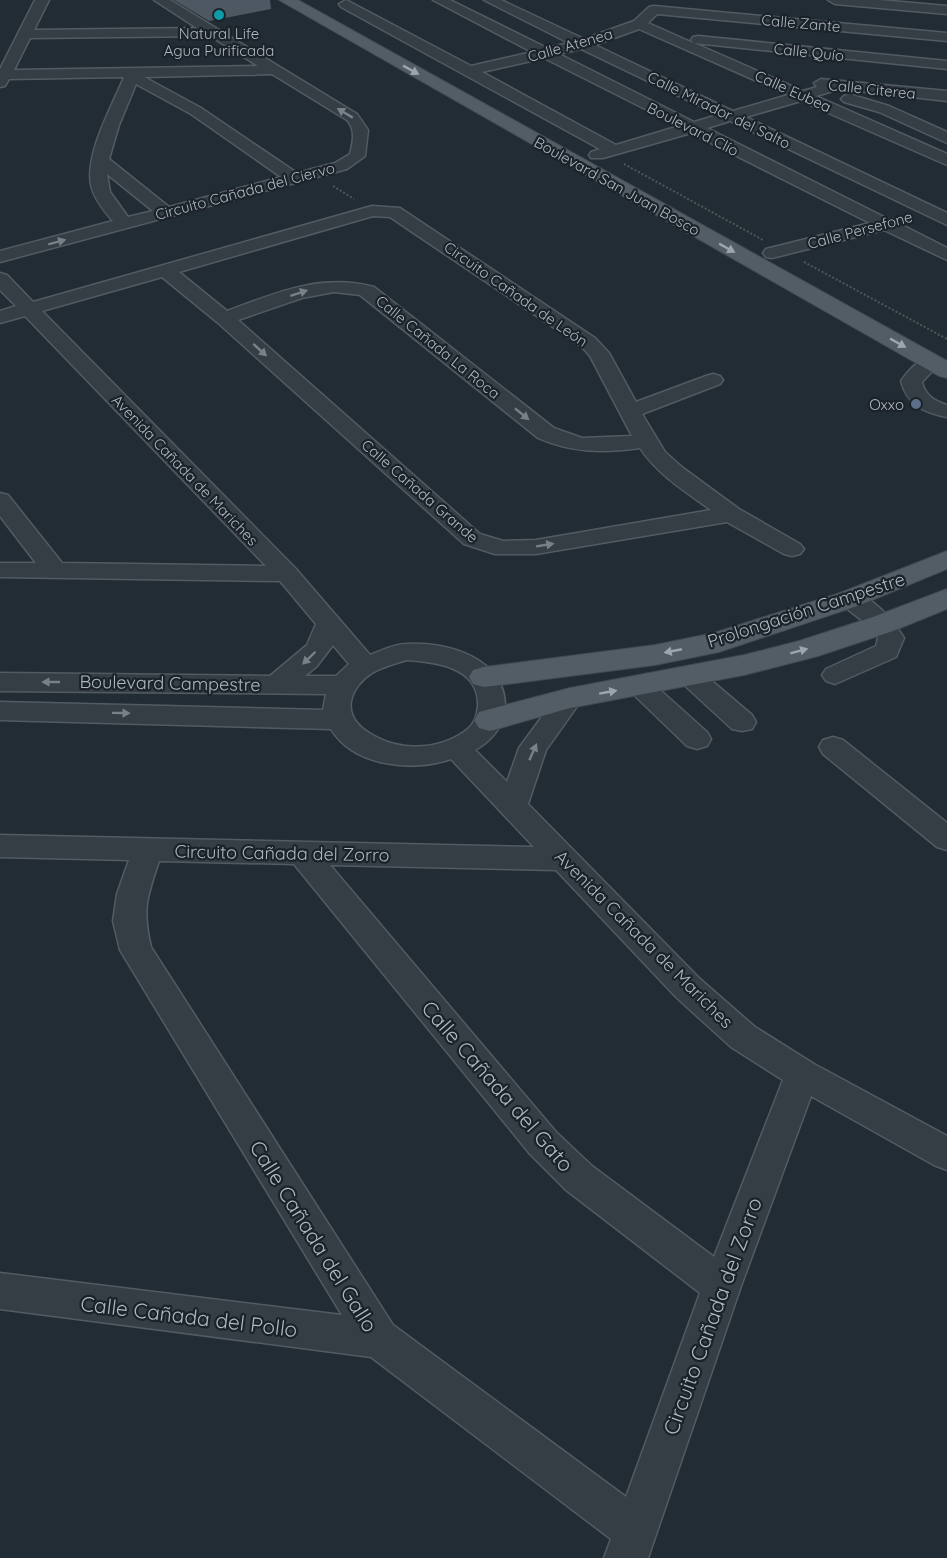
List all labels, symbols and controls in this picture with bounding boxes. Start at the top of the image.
marker: Natural Life Agua Purificada [212,8,226,22]
street label: Calle Zante [761,10,841,36]
place label: Natural Life Agua Purificada [164,24,274,60]
street label: Calle Atenea [525,24,615,66]
street label: Calle Quío [773,39,845,65]
one-way arrow [403,65,420,75]
street label: Calle Eubea [752,66,834,116]
street label: Calle Mirador del Salto [644,67,794,153]
street label: Calle Citerea [827,75,917,103]
street label: Boulevard Clío [644,98,742,160]
one-way arrow [336,108,353,119]
street label: Boulevard San Juan Bosco [531,132,703,240]
street label: Circuito Cañada del Ciervo [153,158,337,224]
street label: Calle Persefone [805,207,915,253]
one-way arrow [47,237,66,247]
street label: Circuito Cañada de León [441,237,591,351]
one-way arrow [719,243,736,253]
one-way arrow [290,288,308,298]
street label: Calle Cañada La Roca [372,291,504,403]
one-way arrow [889,338,906,348]
one-way arrow [252,343,267,357]
street label: Avenida Cañada de Mariches [108,391,262,549]
place label: Oxxo [869,395,904,414]
marker: Oxxo [909,397,923,411]
one-way arrow [514,408,530,421]
street label: Calle Cañada Grande [358,435,482,547]
one-way arrow [536,540,555,549]
street label: Prolongación Campestre [704,567,908,653]
one-way arrow [790,646,808,655]
one-way arrow [663,647,682,656]
one-way arrow [302,651,317,665]
street label: Boulevard Campestre [79,670,261,696]
one-way arrow [42,677,61,687]
one-way arrow [599,687,618,696]
one-way arrow [112,708,131,718]
one-way arrow [528,743,537,760]
street label: Circuito Cañada del Zorro [174,840,390,866]
street label: Avenida Cañada de Mariches [550,845,738,1033]
street label: Calle Cañada del Gato [417,995,579,1177]
street label: Calle Cañada del Gallo [244,1135,384,1337]
street label: Circuito Cañada del Zorro [657,1194,767,1438]
street label: Calle Cañada del Pollo [79,1290,299,1342]

